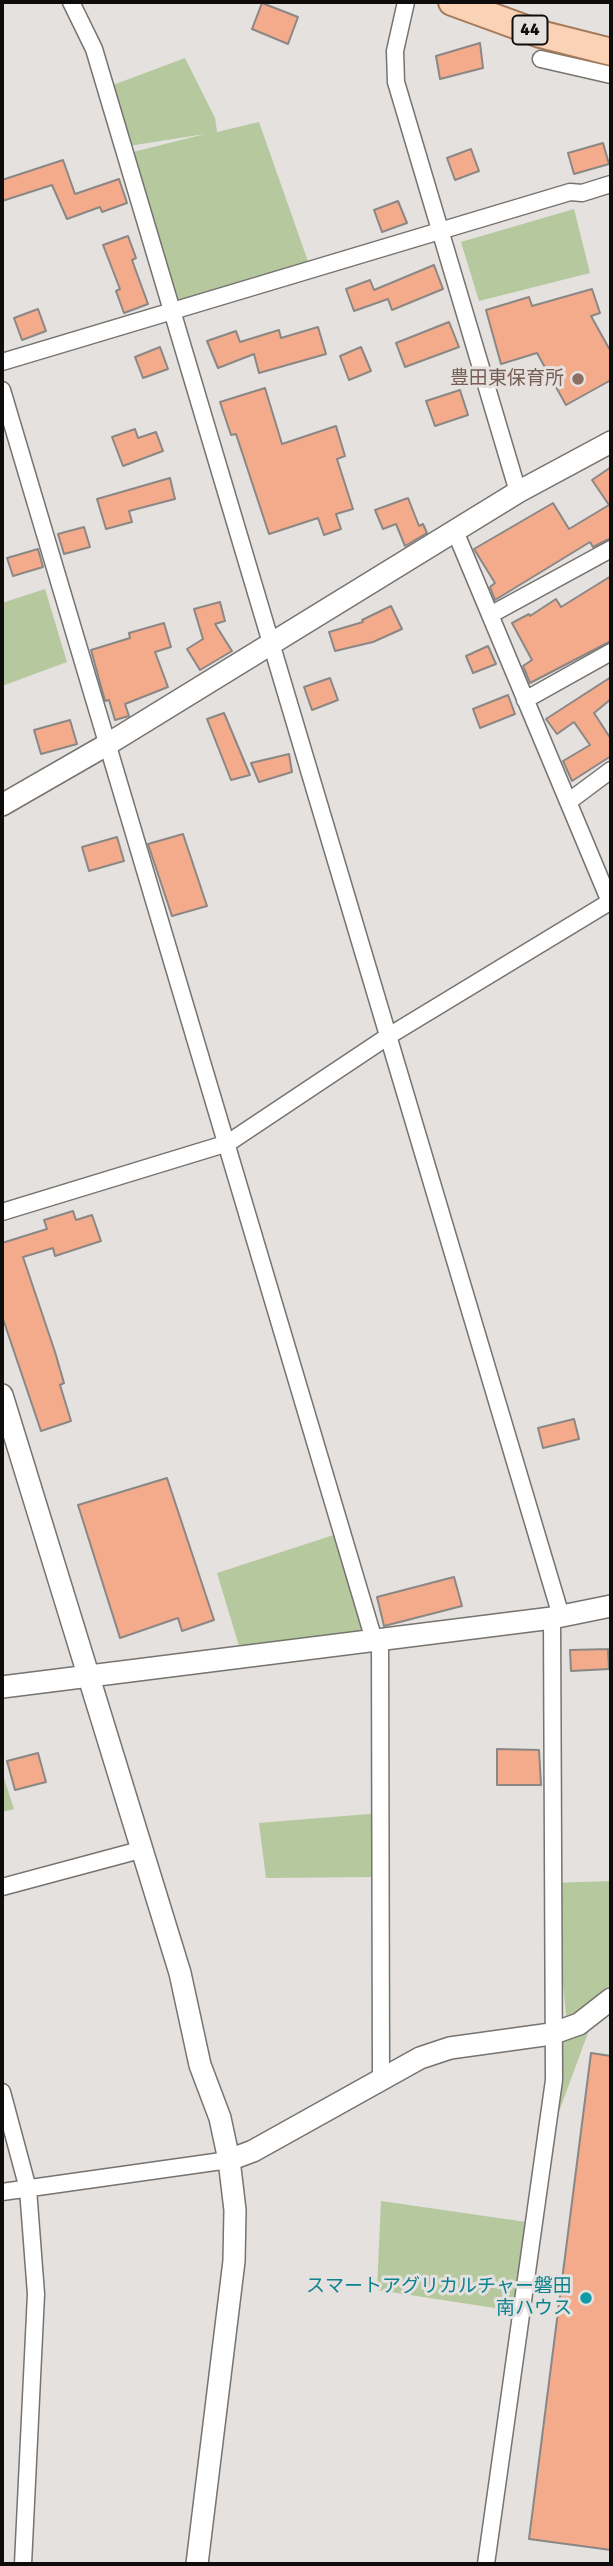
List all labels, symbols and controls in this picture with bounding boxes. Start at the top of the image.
road number: 44 [512,15,548,44]
place label: 豊田東保育所 [450,368,564,390]
marker: 豊田東保育所 [570,371,586,387]
place label: スマートアグリカルチャー磐田 南ハウス [306,2276,572,2320]
marker: スマートアグリカルチャー磐田 南ハウス [578,2290,594,2306]

